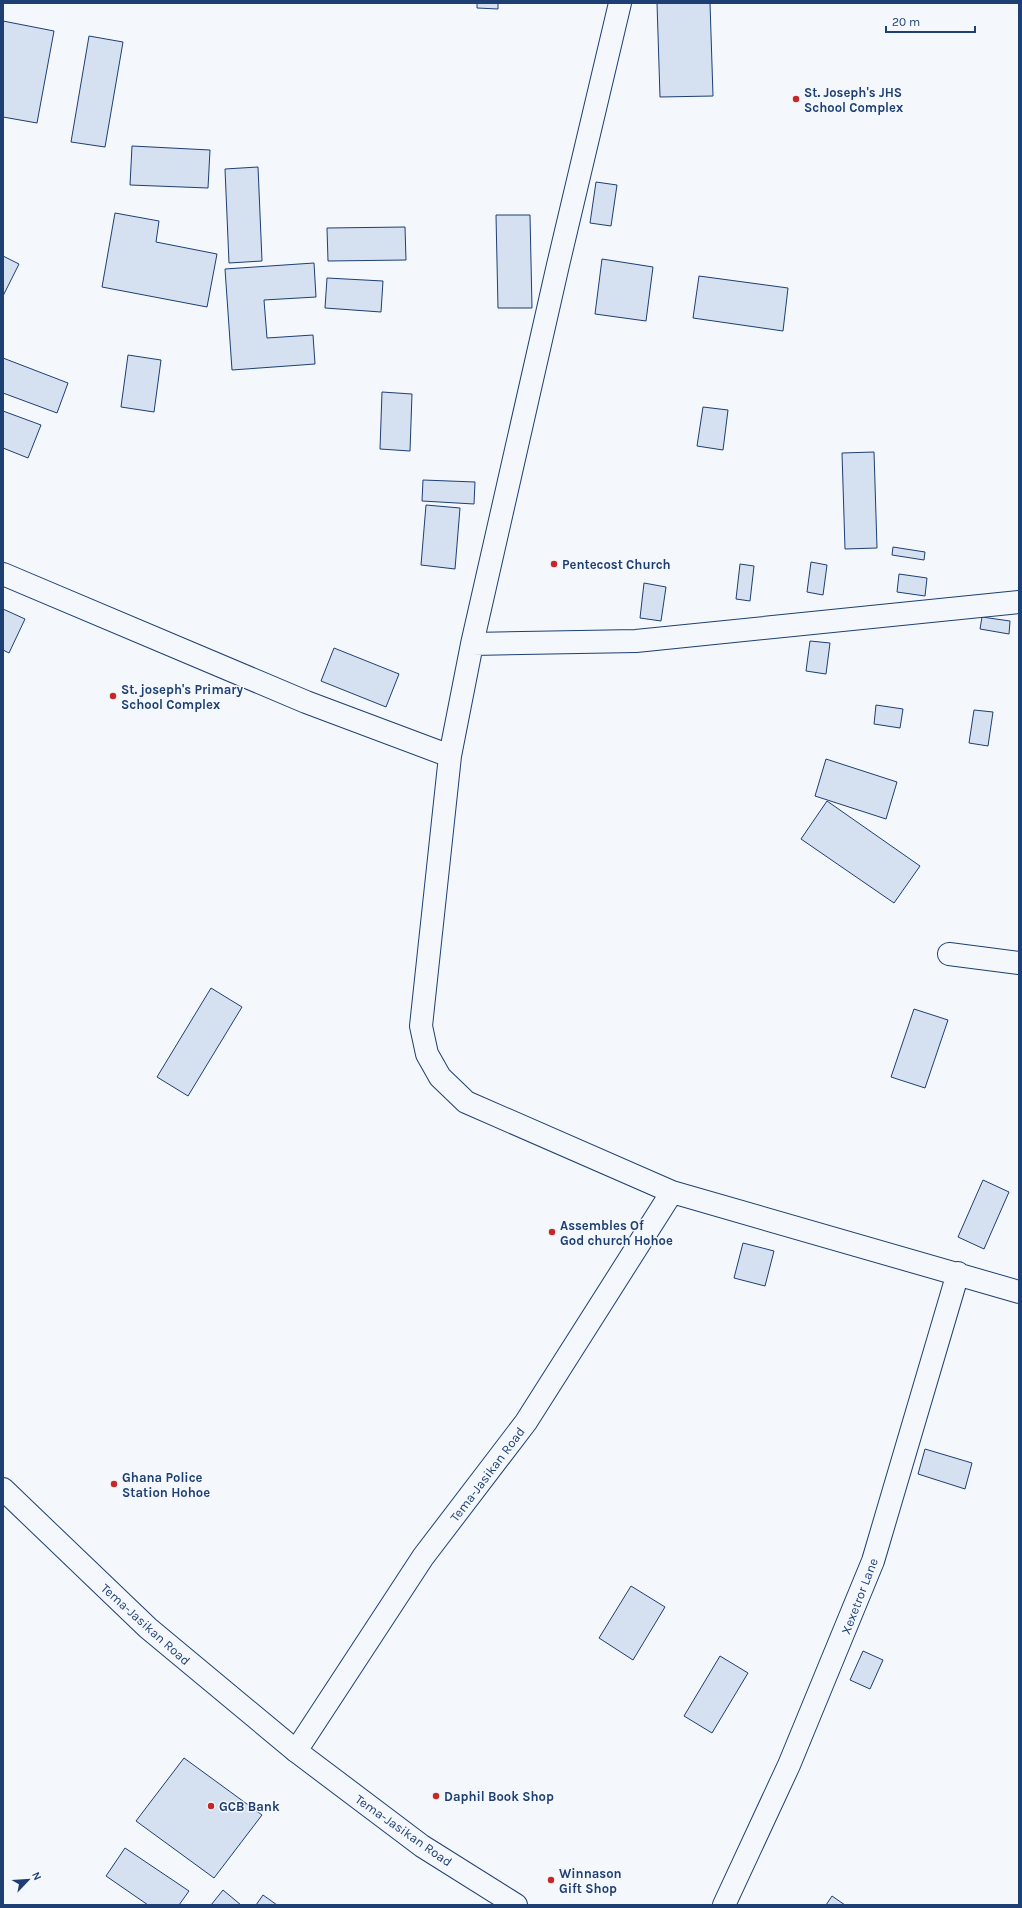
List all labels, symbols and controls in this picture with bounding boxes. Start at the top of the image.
scale bar [886,8,975,34]
text: 20 m [892,15,920,29]
place label: St. Joseph's JHS School Complex [804,85,903,115]
marker: St. Joseph's JHS School Complex [791,94,801,104]
place label: Pentecost Church [562,557,671,572]
marker: Pentecost Church [549,559,559,569]
place label: St. joseph's Primary School Complex [121,682,243,712]
marker: St. joseph's Primary School Complex [108,691,118,701]
place label: Assembles Of God church Hohoe [560,1218,673,1248]
marker: Assembles Of God church Hohoe [547,1227,557,1237]
street label: Tema-Jasikan Road [447,1424,528,1525]
place label: Ghana Police Station Hohoe [122,1470,210,1500]
marker: Ghana Police Station Hohoe [109,1479,119,1489]
street label: Xexetror Lane [838,1556,881,1636]
street label: Tema-Jasikan Road [98,1580,193,1668]
place label: Daphil Book Shop [444,1789,554,1804]
street label: Tema-Jasikan Road [353,1791,455,1869]
marker: Daphil Book Shop [431,1791,441,1801]
place label: GCB Bank [219,1799,280,1814]
marker: GCB Bank [206,1801,216,1811]
north arrow [8,1860,48,1900]
place label: Winnason Gift Shop [559,1866,622,1896]
text: N [29,1870,44,1882]
marker: Winnason Gift Shop [546,1875,556,1885]

